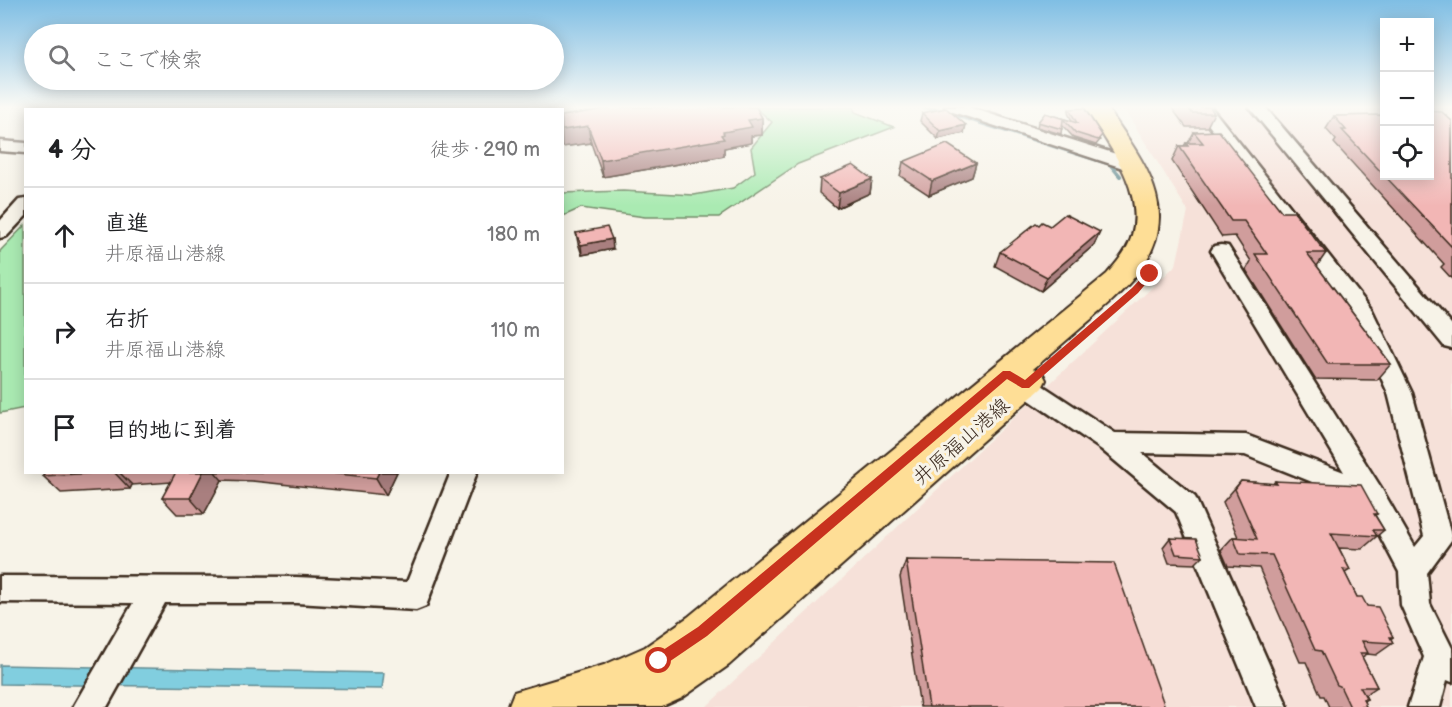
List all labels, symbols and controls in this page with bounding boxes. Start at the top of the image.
map controls [1380,18,1434,180]
button: + [1380,18,1434,72]
search box [24,24,564,90]
icon: search [45,41,78,74]
text: ここで検索 [93,47,203,74]
button: − [1380,72,1434,126]
button: locate [1380,126,1434,180]
text: 4 分 [48,135,96,166]
text: 徒歩 · 290 m [430,138,540,162]
text: 直進 [105,210,149,237]
icon: ahead [48,219,81,252]
text: 180 m [487,223,540,247]
text: 井原福山港線 [105,242,225,266]
route end [1136,260,1162,286]
text: 右折 [105,306,149,333]
icon: right [48,315,81,348]
text: 110 m [491,319,540,343]
text: 井原福山港線 [105,338,225,362]
street label: 井原福山港線 [909,393,1015,490]
icon: arrive [48,411,81,444]
text: 目的地に到着 [105,417,237,444]
route start [645,647,671,673]

